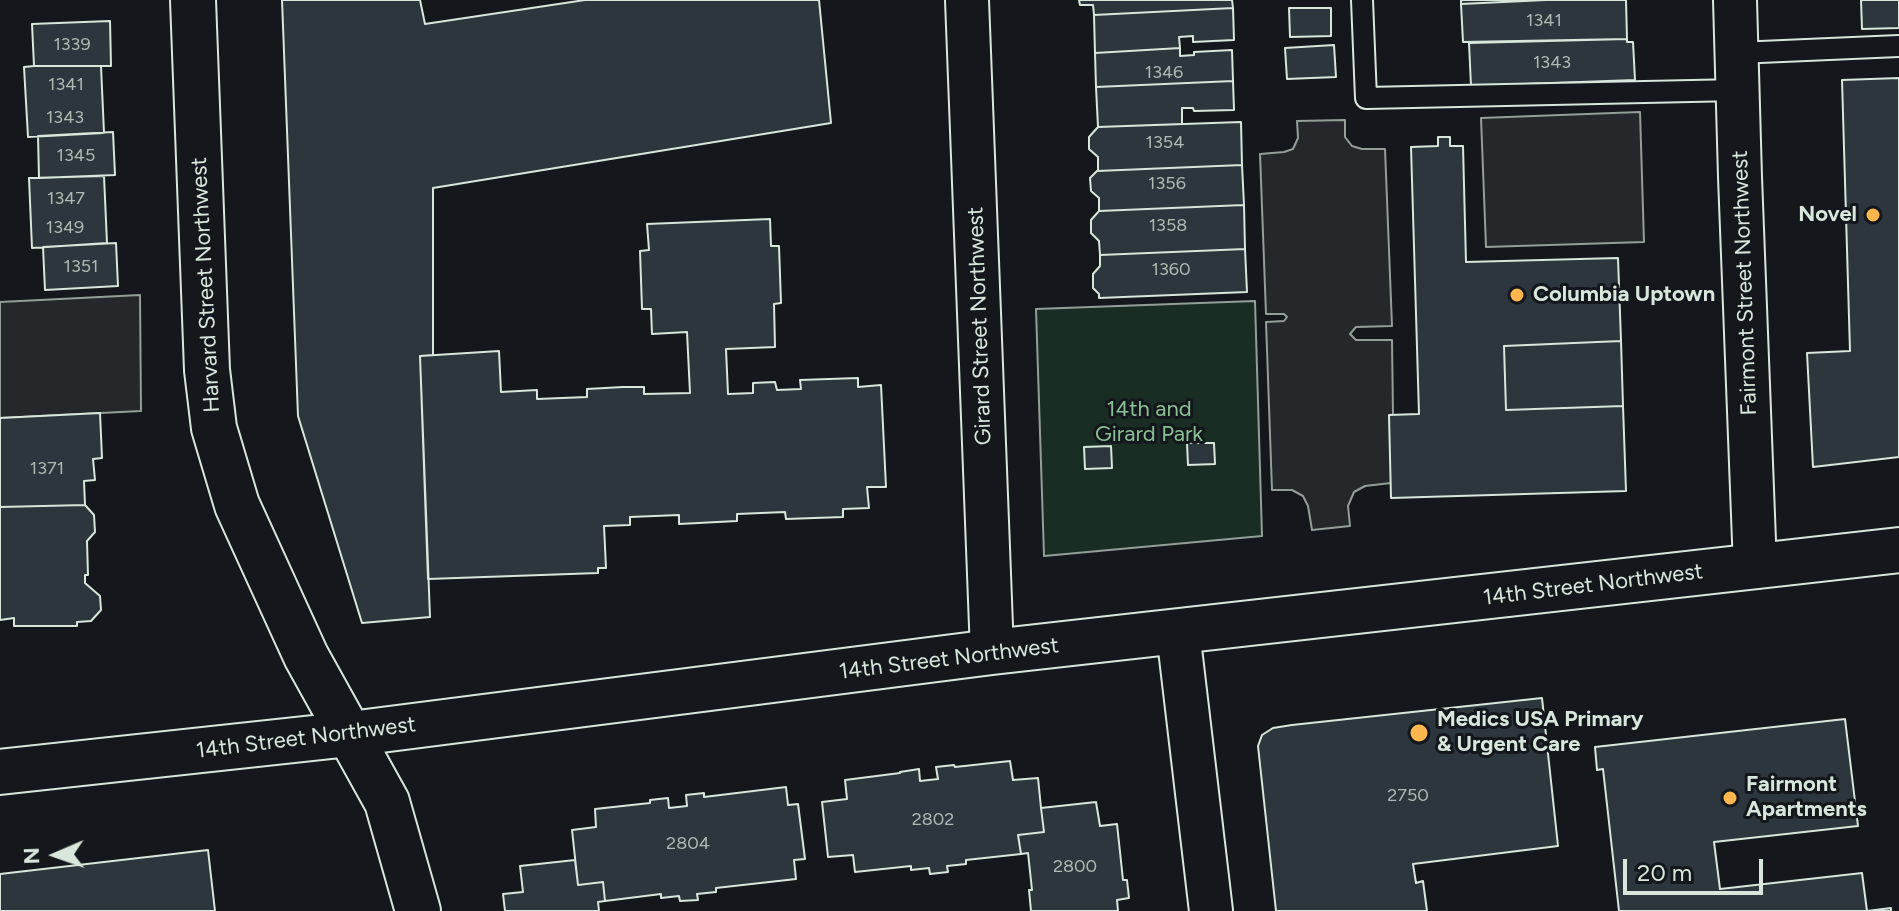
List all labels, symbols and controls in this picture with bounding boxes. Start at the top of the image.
house number: 1341 [1526,10,1562,32]
house number: 1339 [53,34,91,56]
house number: 1343 [1533,52,1571,74]
house number: 1346 [1145,62,1183,84]
house number: 1341 [48,74,84,96]
house number: 1343 [46,107,84,129]
house number: 1354 [1146,132,1184,154]
house number: 1345 [57,145,95,167]
street label: Fairmont Street Northwest [1727,150,1763,416]
street label: Harvard Street Northwest [186,157,226,413]
house number: 1356 [1148,173,1186,195]
house number: 1347 [47,188,85,210]
place label: Novel [1798,202,1857,228]
street label: Girard Street Northwest [963,206,997,446]
marker: Novel [1864,206,1882,224]
house number: 1358 [1149,215,1187,237]
house number: 1349 [46,217,84,239]
house number: 1351 [63,256,99,278]
house number: 1360 [1152,259,1190,281]
place label: Columbia Uptown [1533,282,1715,308]
marker: Columbia Uptown [1508,286,1526,304]
park label: 14th and Girard Park [1095,397,1203,448]
house number: 1371 [30,458,64,480]
street label: 14th Street Northwest [1482,558,1704,612]
street label: 14th Street Northwest [838,632,1060,686]
place label: Medics USA Primary & Urgent Care [1437,707,1643,758]
street label: 14th Street Northwest [195,711,417,765]
marker: Medics USA Primary & Urgent Care [1408,722,1430,744]
place label: Fairmont Apartments [1746,772,1867,824]
house number: 2750 [1387,785,1429,807]
marker: Fairmont Apartments [1721,789,1739,807]
house number: 2802 [912,809,954,831]
north arrow [16,815,96,895]
house number: 2804 [666,833,710,855]
scale bar [1627,843,1767,893]
text: N [18,847,45,865]
house number: 2800 [1053,856,1097,878]
text: 20 m [1637,858,1692,887]

